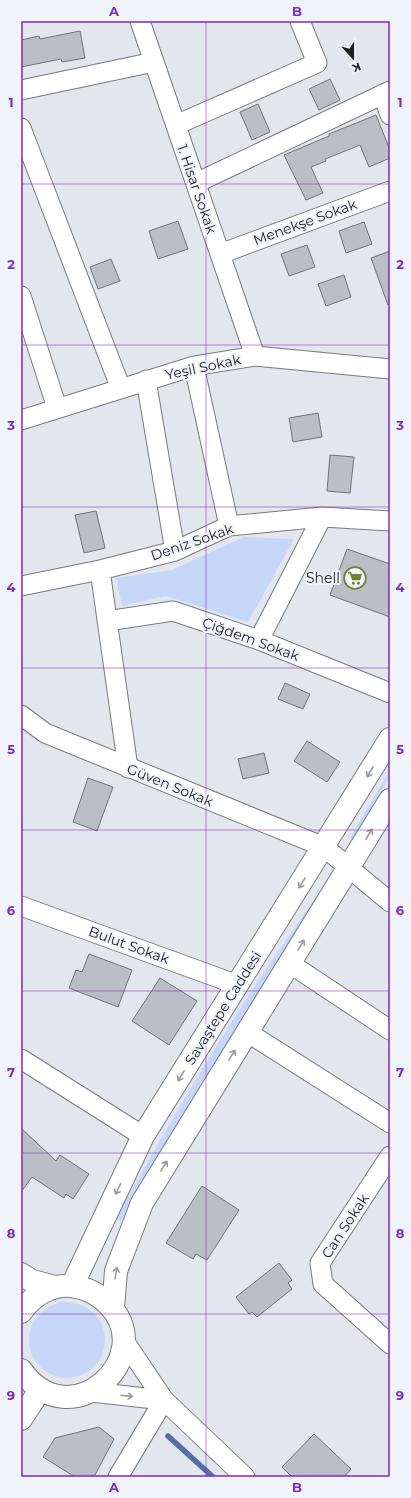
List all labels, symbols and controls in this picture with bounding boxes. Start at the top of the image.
text: A [108,3,120,19]
text: B [292,3,302,19]
north arrow [333,38,373,78]
text: K [349,59,363,76]
text: 1 [8,94,14,110]
text: 1 [397,94,403,110]
street label: 1. Hisar Sokak [173,142,221,237]
street label: Menekşe Sokak [251,195,360,249]
text: 2 [7,256,15,272]
text: 2 [396,256,404,272]
street label: Yeşil Sokak [164,350,243,384]
text: 3 [6,417,15,433]
text: 3 [395,417,404,433]
street label: Deniz Sokak [148,519,236,565]
supermarket icon: Shell [342,565,368,591]
place label: Shell [306,569,340,587]
text: 4 [7,579,16,595]
text: 4 [396,579,405,595]
street label: Çiğdem Sokak [200,613,303,665]
text: 5 [7,741,15,757]
text: 5 [396,741,404,757]
street label: Güven Sokak [124,760,216,811]
one-way arrow [365,766,373,778]
one-way arrow [366,828,374,840]
one-way arrow [298,877,306,888]
text: 6 [7,902,16,918]
text: 6 [396,902,405,918]
street label: Bulut Sokak [86,922,172,968]
one-way arrow [297,939,305,951]
street label: Savaştepe Caddesi [181,948,265,1068]
one-way arrow [229,1049,237,1061]
text: 7 [7,1064,15,1080]
text: 7 [396,1064,404,1080]
one-way arrow [177,1070,185,1081]
one-way arrow [161,1160,169,1172]
one-way arrow [114,1183,121,1195]
street label: Can Sokak [317,1190,373,1262]
text: 8 [7,1225,16,1241]
text: 8 [396,1225,405,1241]
one-way arrow [113,1267,121,1280]
text: 9 [7,1387,15,1403]
text: 9 [396,1387,404,1403]
one-way arrow [120,1392,133,1400]
text: A [108,1479,120,1495]
text: B [292,1479,302,1495]

